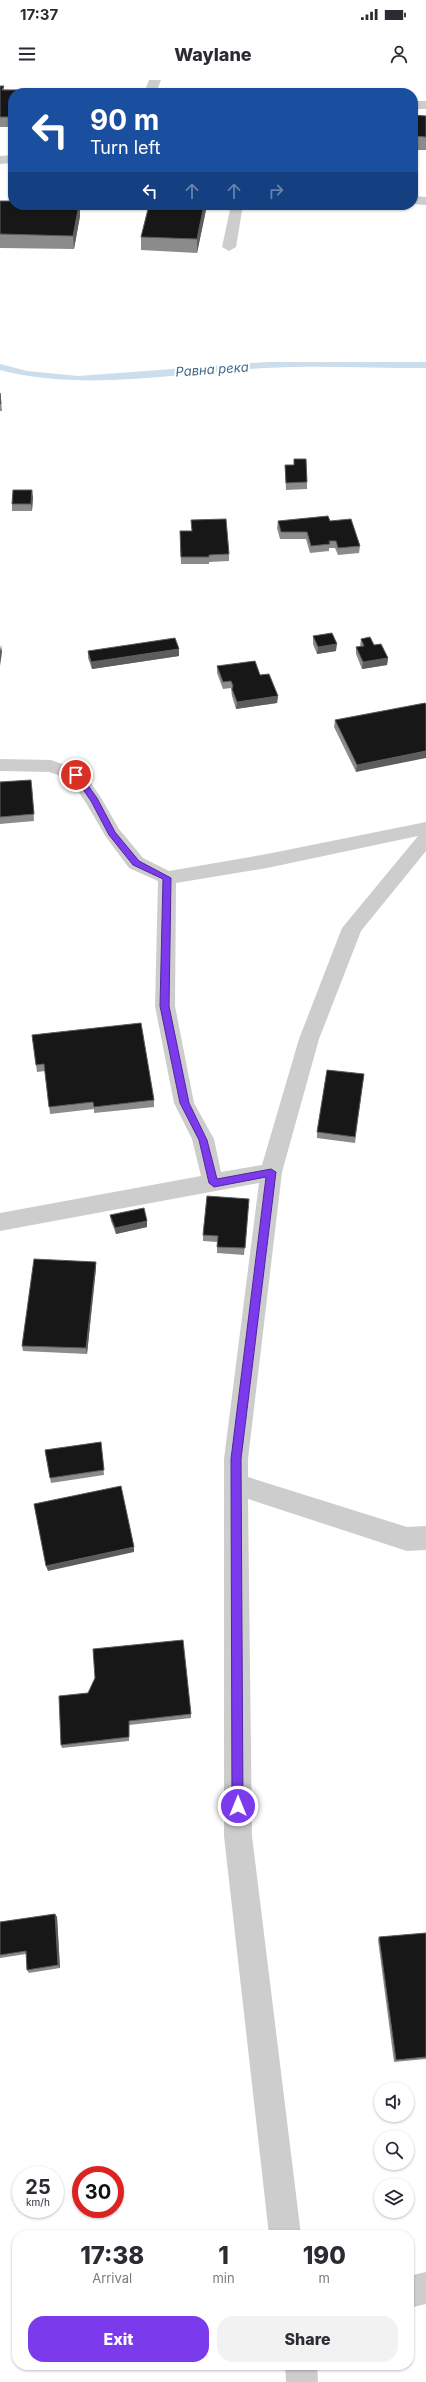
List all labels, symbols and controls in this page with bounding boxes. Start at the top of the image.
text: 17:37 [20,5,58,24]
icon: menu [16,43,38,65]
icon: person [388,43,410,65]
text: Waylane [174,44,252,65]
text: 90 m [90,103,159,137]
icon: left [24,104,76,156]
text: Turn left [90,137,160,158]
icon: left [139,180,161,202]
icon: ahead [181,180,203,202]
icon: ahead [223,180,245,202]
icon: right [265,180,287,202]
water label: Равна река [175,358,249,380]
pin [59,758,93,792]
icon: arrive [65,764,87,786]
position arrow [217,1785,259,1827]
map controls [374,2082,414,2218]
button: sound [374,2082,414,2122]
button: search [374,2130,414,2170]
speed limit sign: 30 [72,2166,124,2218]
text: 25 [25,2175,51,2199]
button: layers [374,2178,414,2218]
text: km/h [26,2196,50,2208]
text: 17:38 [80,2241,144,2270]
text: 1 [218,2241,229,2270]
text: 190 [303,2241,346,2270]
text: Arrival [92,2270,132,2286]
text: min [212,2270,235,2286]
text: m [319,2270,330,2286]
button: Exit [28,2316,209,2362]
button: Share [217,2316,398,2362]

